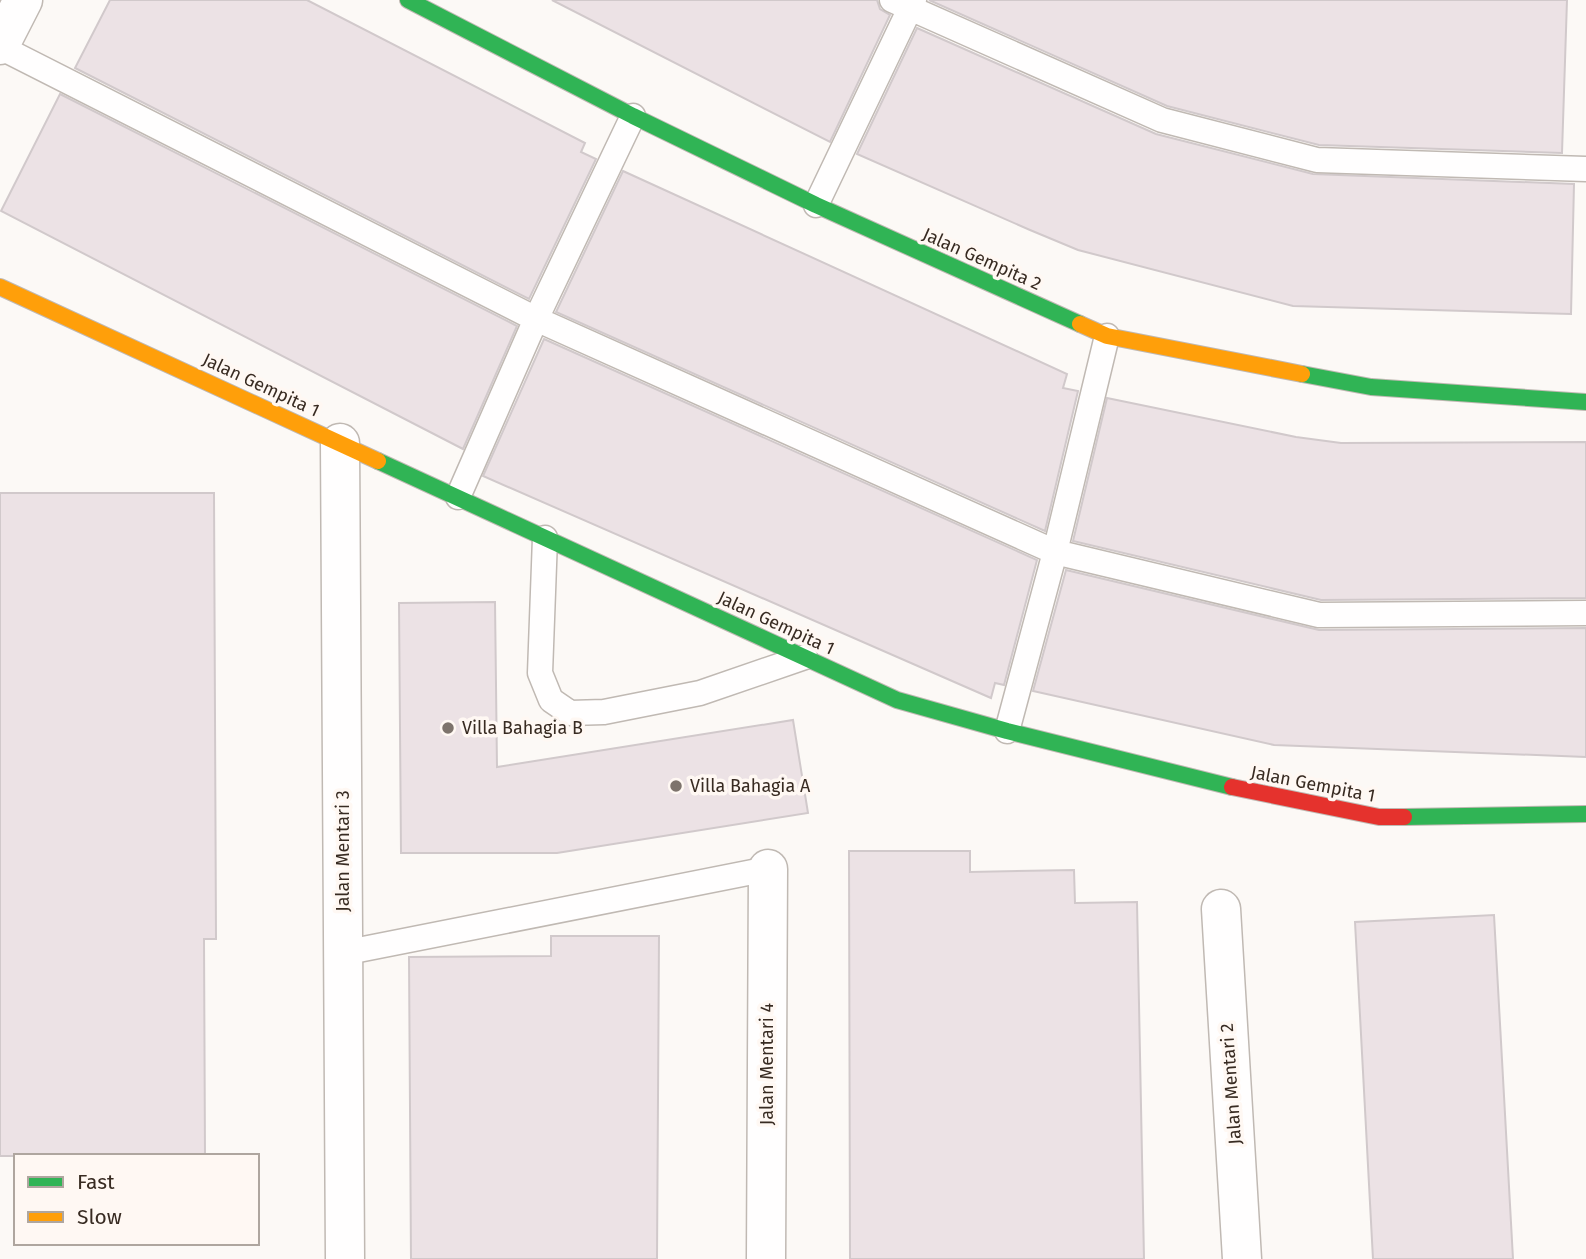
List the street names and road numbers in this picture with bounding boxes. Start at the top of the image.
street label: Jalan Gempita 2 [919,223,1045,295]
street label: Jalan Gempita 1 [199,348,323,422]
street label: Jalan Gempita 1 [714,586,838,660]
street label: Jalan Gempita 1 [1249,761,1377,807]
street label: Jalan Mentari 3 [332,790,354,912]
street label: Jalan Mentari 4 [756,1002,778,1125]
street label: Jalan Mentari 2 [1216,1022,1246,1145]

